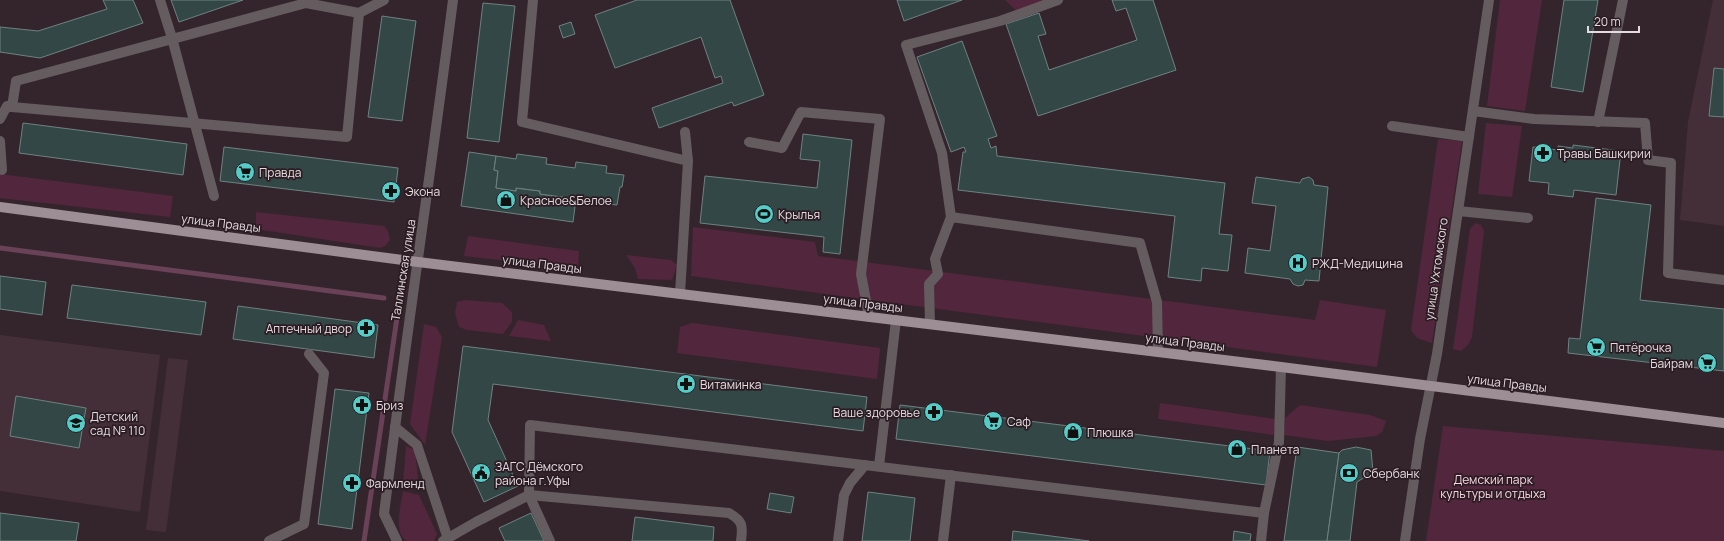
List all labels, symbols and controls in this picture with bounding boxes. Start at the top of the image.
scale bar [1588,8,1639,34]
text: 20 m [1594,13,1621,30]
pharmacy icon: Травы Башкирии [1532,142,1554,164]
place label: Травы Башкирии [1557,145,1651,162]
supermarket icon: Правда [234,161,256,183]
place label: Правда [259,164,301,181]
pharmacy icon: Экона [380,180,402,202]
place label: Экона [405,183,440,200]
shop icon: Красное&Белое [495,189,517,211]
place label: Красное&Белое [520,192,612,209]
sports icon: Крылья [753,203,775,225]
place label: Крылья [778,206,820,223]
street label: улица Правды [180,210,262,236]
street label: улица Ухтомского [1420,217,1452,321]
street label: Таллинская улица [387,218,419,322]
street label: улица Правды [501,251,583,277]
hospital icon: РЖД-Медицина [1287,252,1309,274]
place label: РЖД-Медицина [1312,255,1403,272]
street label: улица Правды [822,290,904,316]
pharmacy icon: Аптечный двор [355,317,377,339]
place label: Аптечный двор [266,320,352,337]
street label: улица Правды [1144,329,1226,355]
supermarket icon: Пятёрочка [1585,336,1607,358]
place label: Пятёрочка [1610,339,1671,356]
supermarket icon: Байрам [1696,352,1718,374]
place label: Байрам [1650,355,1693,372]
street label: улица Правды [1466,370,1548,396]
pharmacy icon: Витаминка [675,373,697,395]
place label: Витаминка [700,376,762,393]
pharmacy icon: Бриз [351,394,373,416]
place label: Бриз [376,397,403,414]
pharmacy icon: Ваше здоровье [923,401,945,423]
place label: Ваше здоровье [833,404,920,421]
place label: Детский сад № 110 [90,408,145,439]
supermarket icon: Саф [982,410,1004,432]
school or university icon: Детский сад № 110 [65,412,87,434]
place label: Саф [1007,413,1031,430]
shop icon: Плюшка [1062,421,1084,443]
place label: Плюшка [1087,424,1133,441]
shop icon: Планета [1226,438,1248,460]
place label: Планета [1251,441,1299,458]
place label: ЗАГС Дёмского района г.Уфы [495,458,583,489]
public building icon: ЗАГС Дёмского района г.Уфы [470,462,492,484]
bank icon: Сбербанк [1338,462,1360,484]
place label: Сбербанк [1363,465,1420,482]
park label: Демский парк культуры и отдыха [1440,471,1546,502]
pharmacy icon: Фармленд [341,472,363,494]
place label: Фармленд [366,475,425,492]

